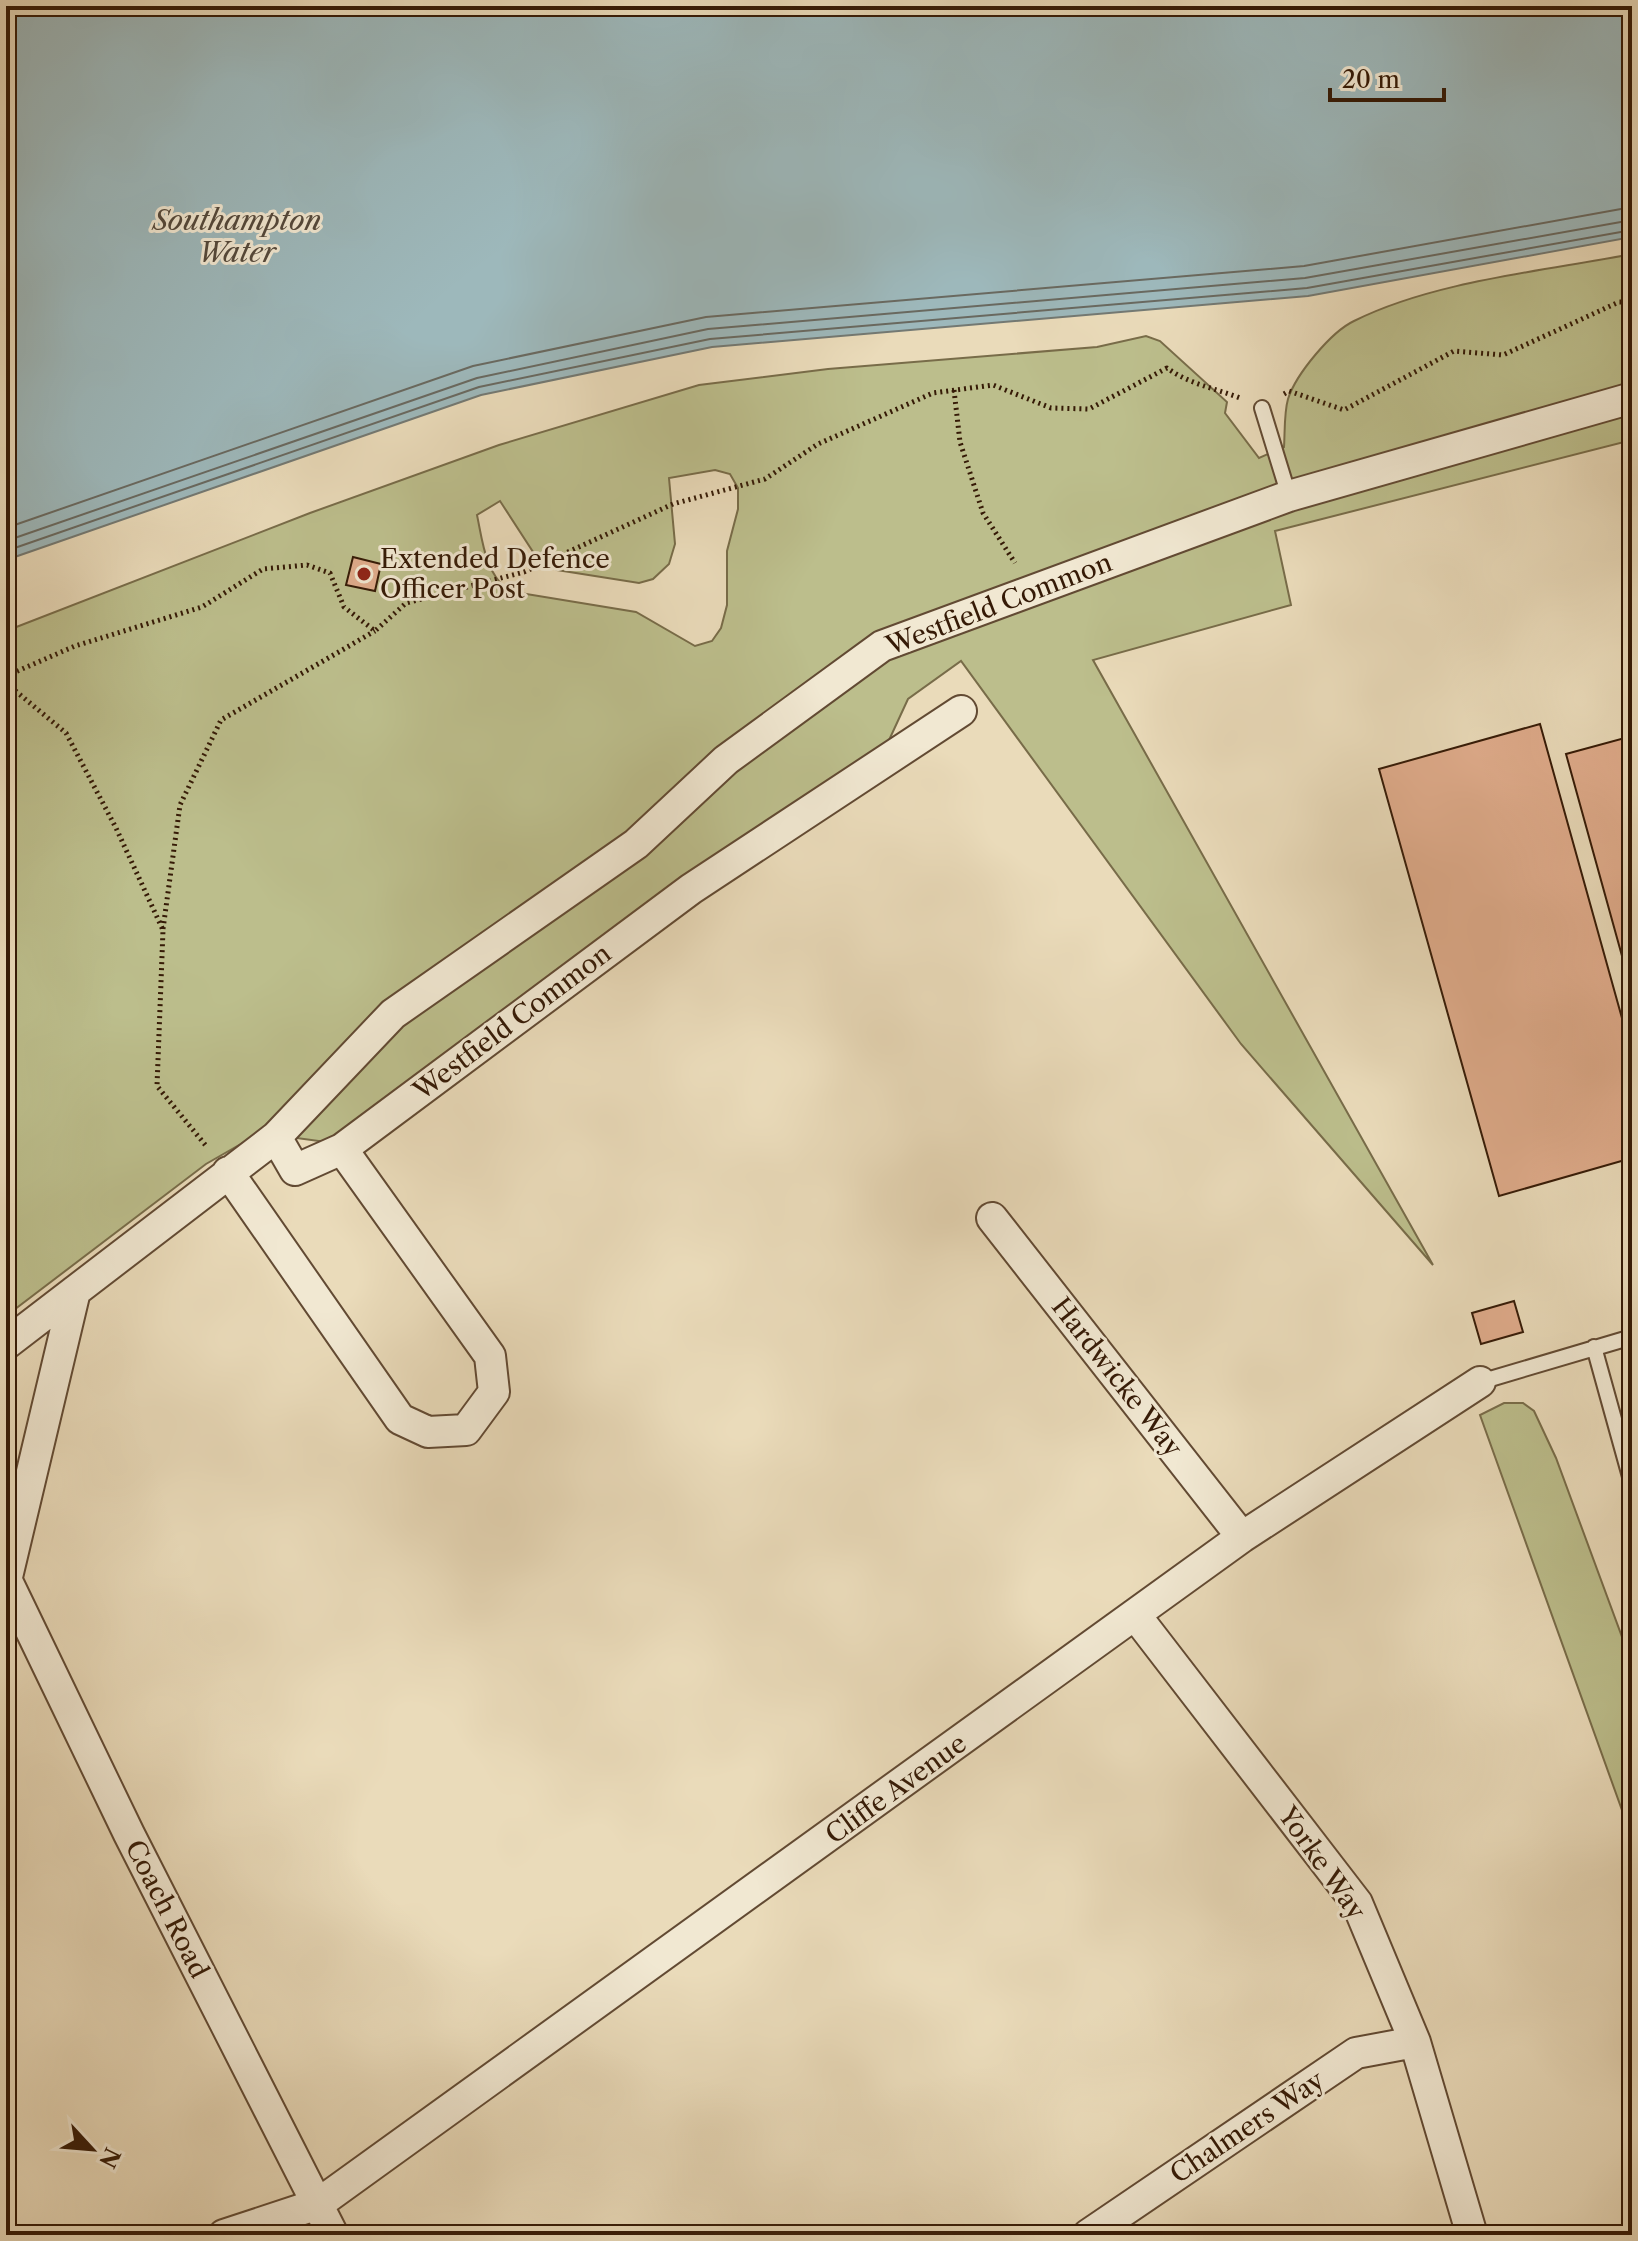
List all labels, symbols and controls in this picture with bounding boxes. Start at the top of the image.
scale bar [1330,52,1444,102]
text: 20 m [1342,65,1400,94]
water label: Southampton Water [151,203,321,269]
place label: Extended Defence Officer Post [380,543,610,605]
street label: Westfield Common [881,546,1116,662]
marker: Extended Defence Officer Post [355,565,373,583]
street label: Westfield Common [406,937,617,1107]
street label: Hardwicke Way [1045,1291,1189,1463]
street label: Cliffe Avenue [819,1727,973,1851]
street label: Yorke Way [1271,1800,1373,1926]
street label: Coach Road [118,1835,216,1984]
street label: Chalmers Way [1164,2064,1330,2190]
north arrow [52,2109,132,2189]
text: N [93,2143,126,2172]

